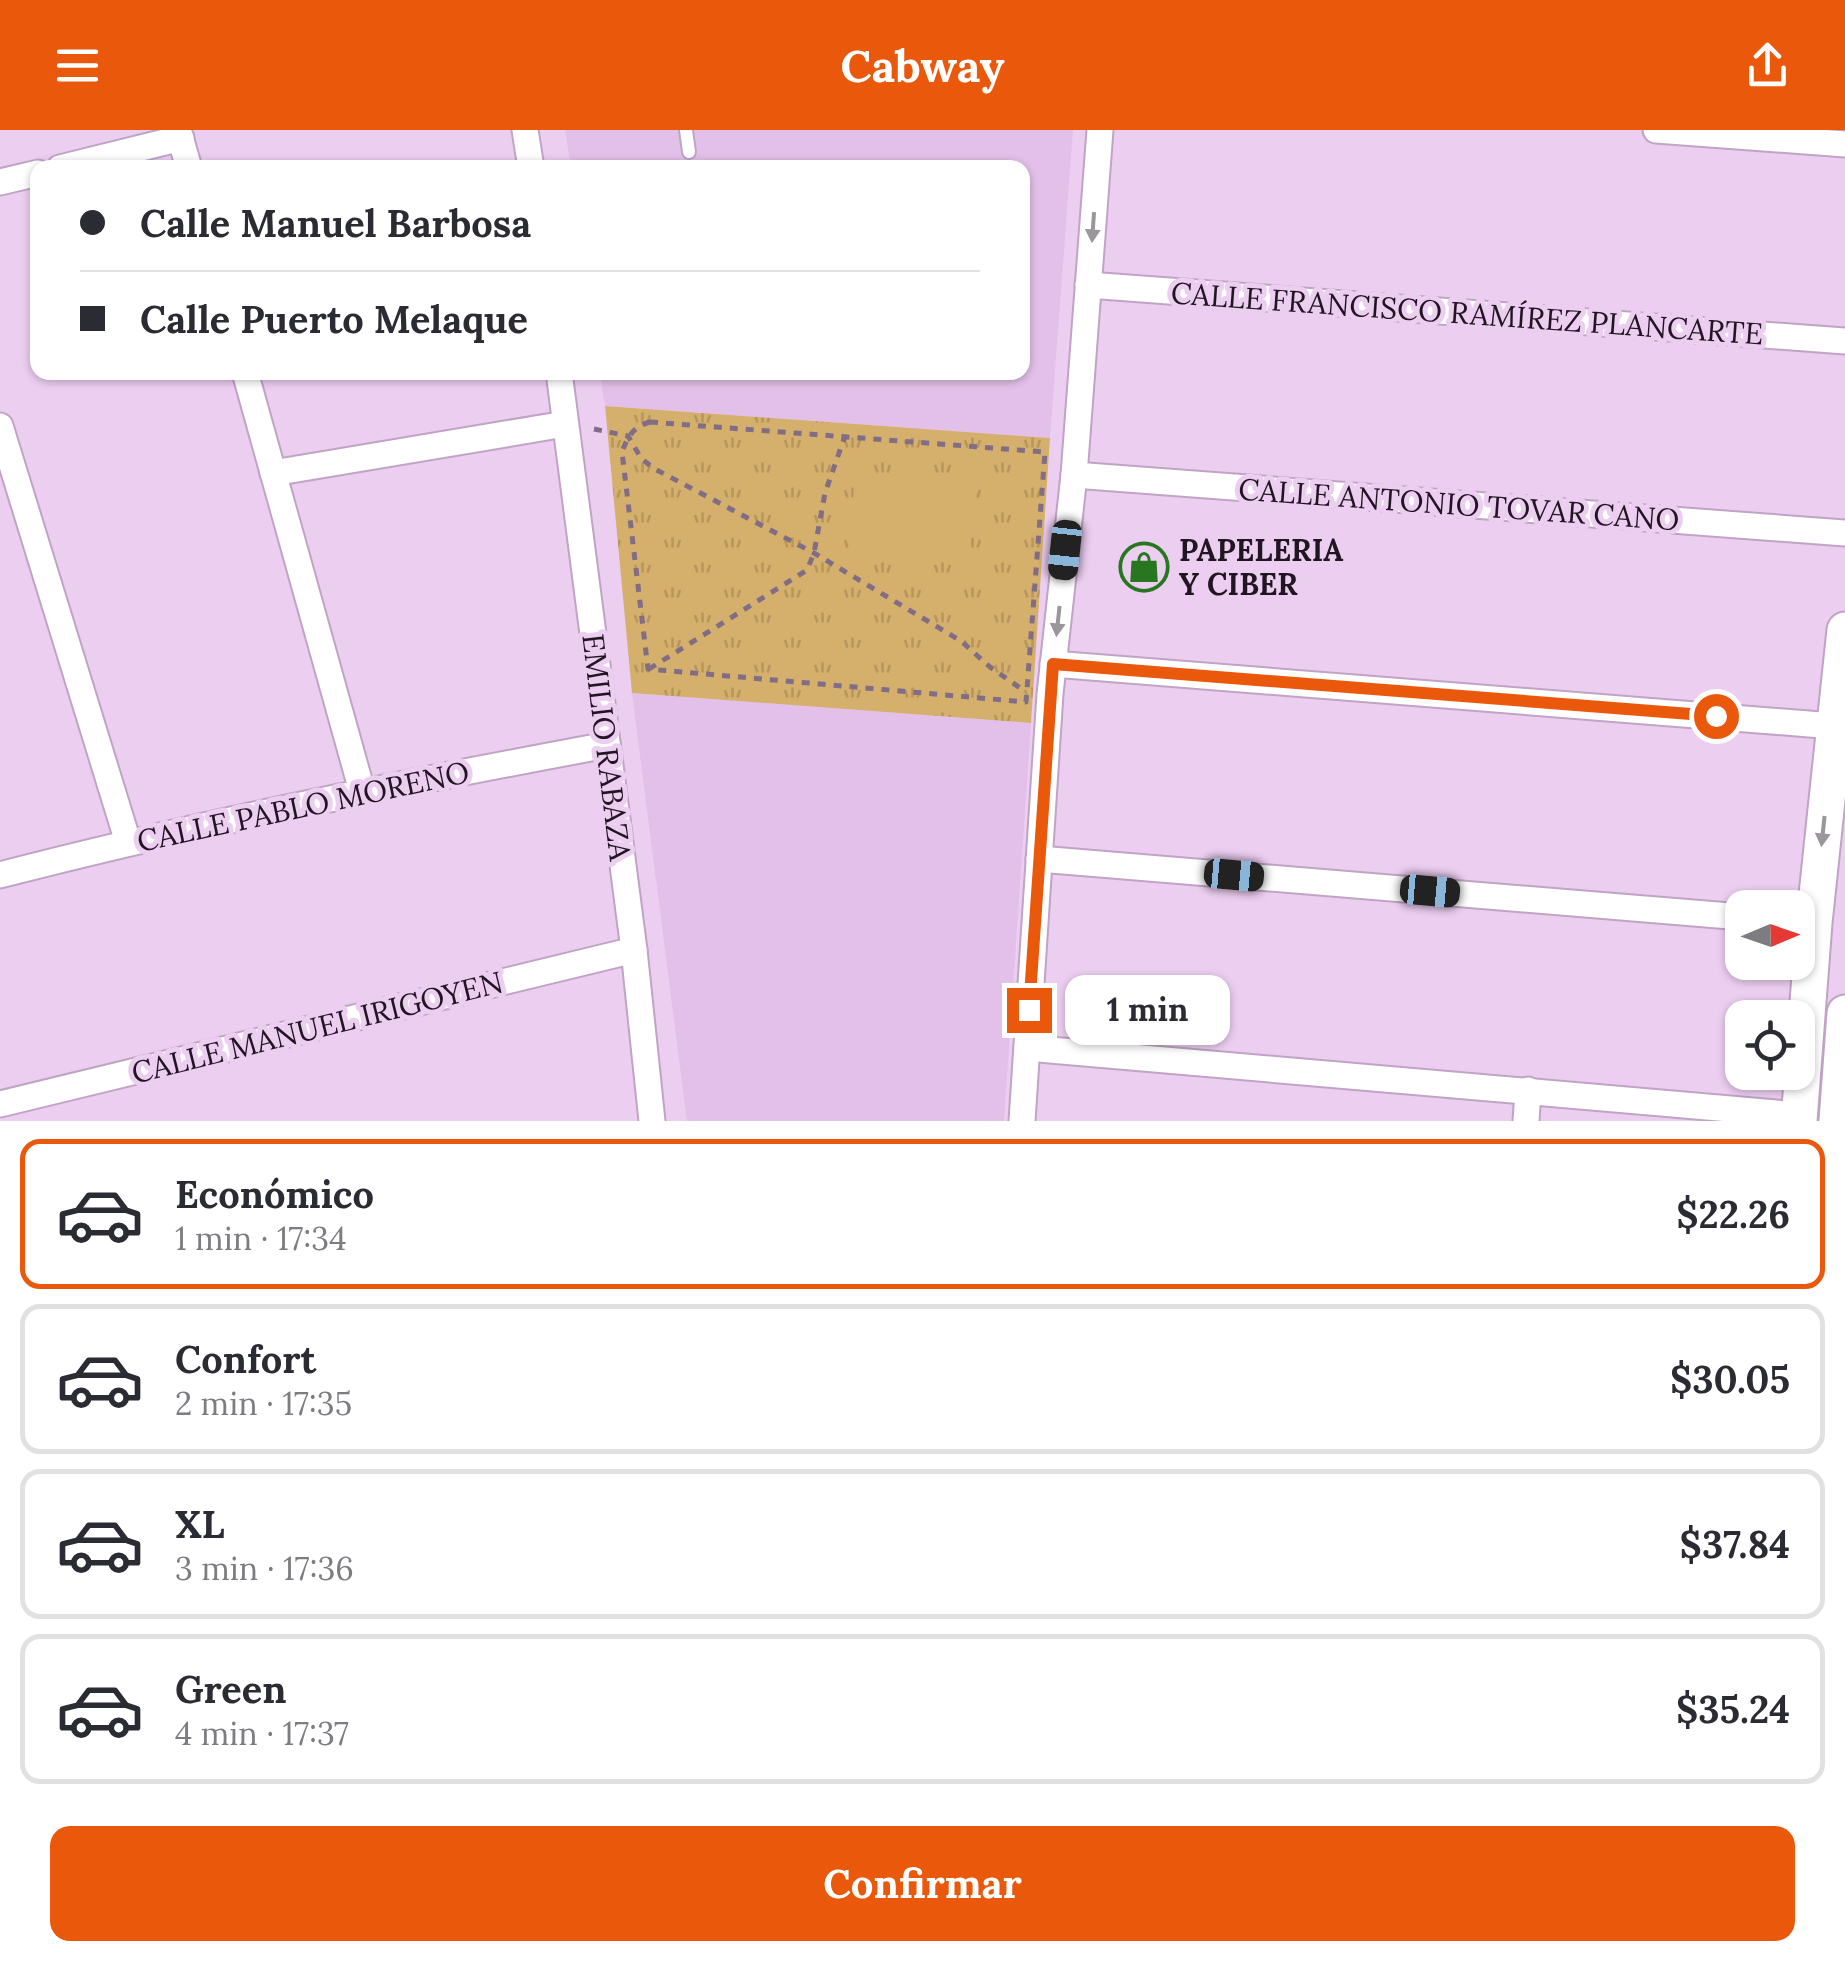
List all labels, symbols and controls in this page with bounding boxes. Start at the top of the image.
text: Cabway [840,37,1005,94]
icon: menu [50,38,105,93]
icon: share [1740,38,1795,93]
text: Calle Manuel Barbosa [140,199,531,247]
one-way arrow [1085,212,1101,244]
street label: CALLE FRANCISCO RAMÍREZ PLANCARTE [1170,273,1764,353]
text: Calle Puerto Melaque [140,295,528,343]
street label: CALLE ANTONIO TOVAR CANO [1237,470,1681,538]
car [1047,519,1083,581]
place label: PAPELERIA Y CIBER [1179,531,1343,603]
shop icon: PAPELERIA Y CIBER [1118,541,1170,593]
one-way arrow [1049,605,1065,637]
street label: EMILIO RABAZA [574,631,640,864]
route start [1694,694,1739,739]
street label: CALLE PABLO MORENO [134,752,472,860]
one-way arrow [1815,816,1831,848]
car [1203,857,1265,893]
car [1399,873,1461,909]
north arrow [1725,890,1815,980]
map controls [1725,890,1815,1090]
street label: CALLE MANUEL IRIGOYEN [127,962,507,1092]
callout: 1 min [1064,975,1229,1045]
route end [1007,988,1052,1033]
text: 1 min [1107,989,1188,1030]
button: locate [1725,1000,1815,1090]
icon: car [55,1169,145,1259]
text: Económico [175,1170,374,1218]
text: $22.26 [1676,1190,1790,1238]
text: 1 min · 17:34 [175,1218,347,1259]
icon: car [55,1334,145,1424]
text: Confort [175,1335,316,1383]
text: $30.05 [1670,1355,1790,1403]
text: 2 min · 17:35 [175,1383,352,1424]
icon: car [55,1499,145,1589]
text: XL [175,1500,225,1548]
text: $37.84 [1680,1520,1790,1568]
text: 3 min · 17:36 [175,1548,354,1589]
icon: car [55,1664,145,1754]
text: Green [175,1665,287,1713]
text: $35.24 [1676,1685,1790,1733]
text: 4 min · 17:37 [175,1713,349,1754]
button: Confirmar [50,1826,1795,1941]

